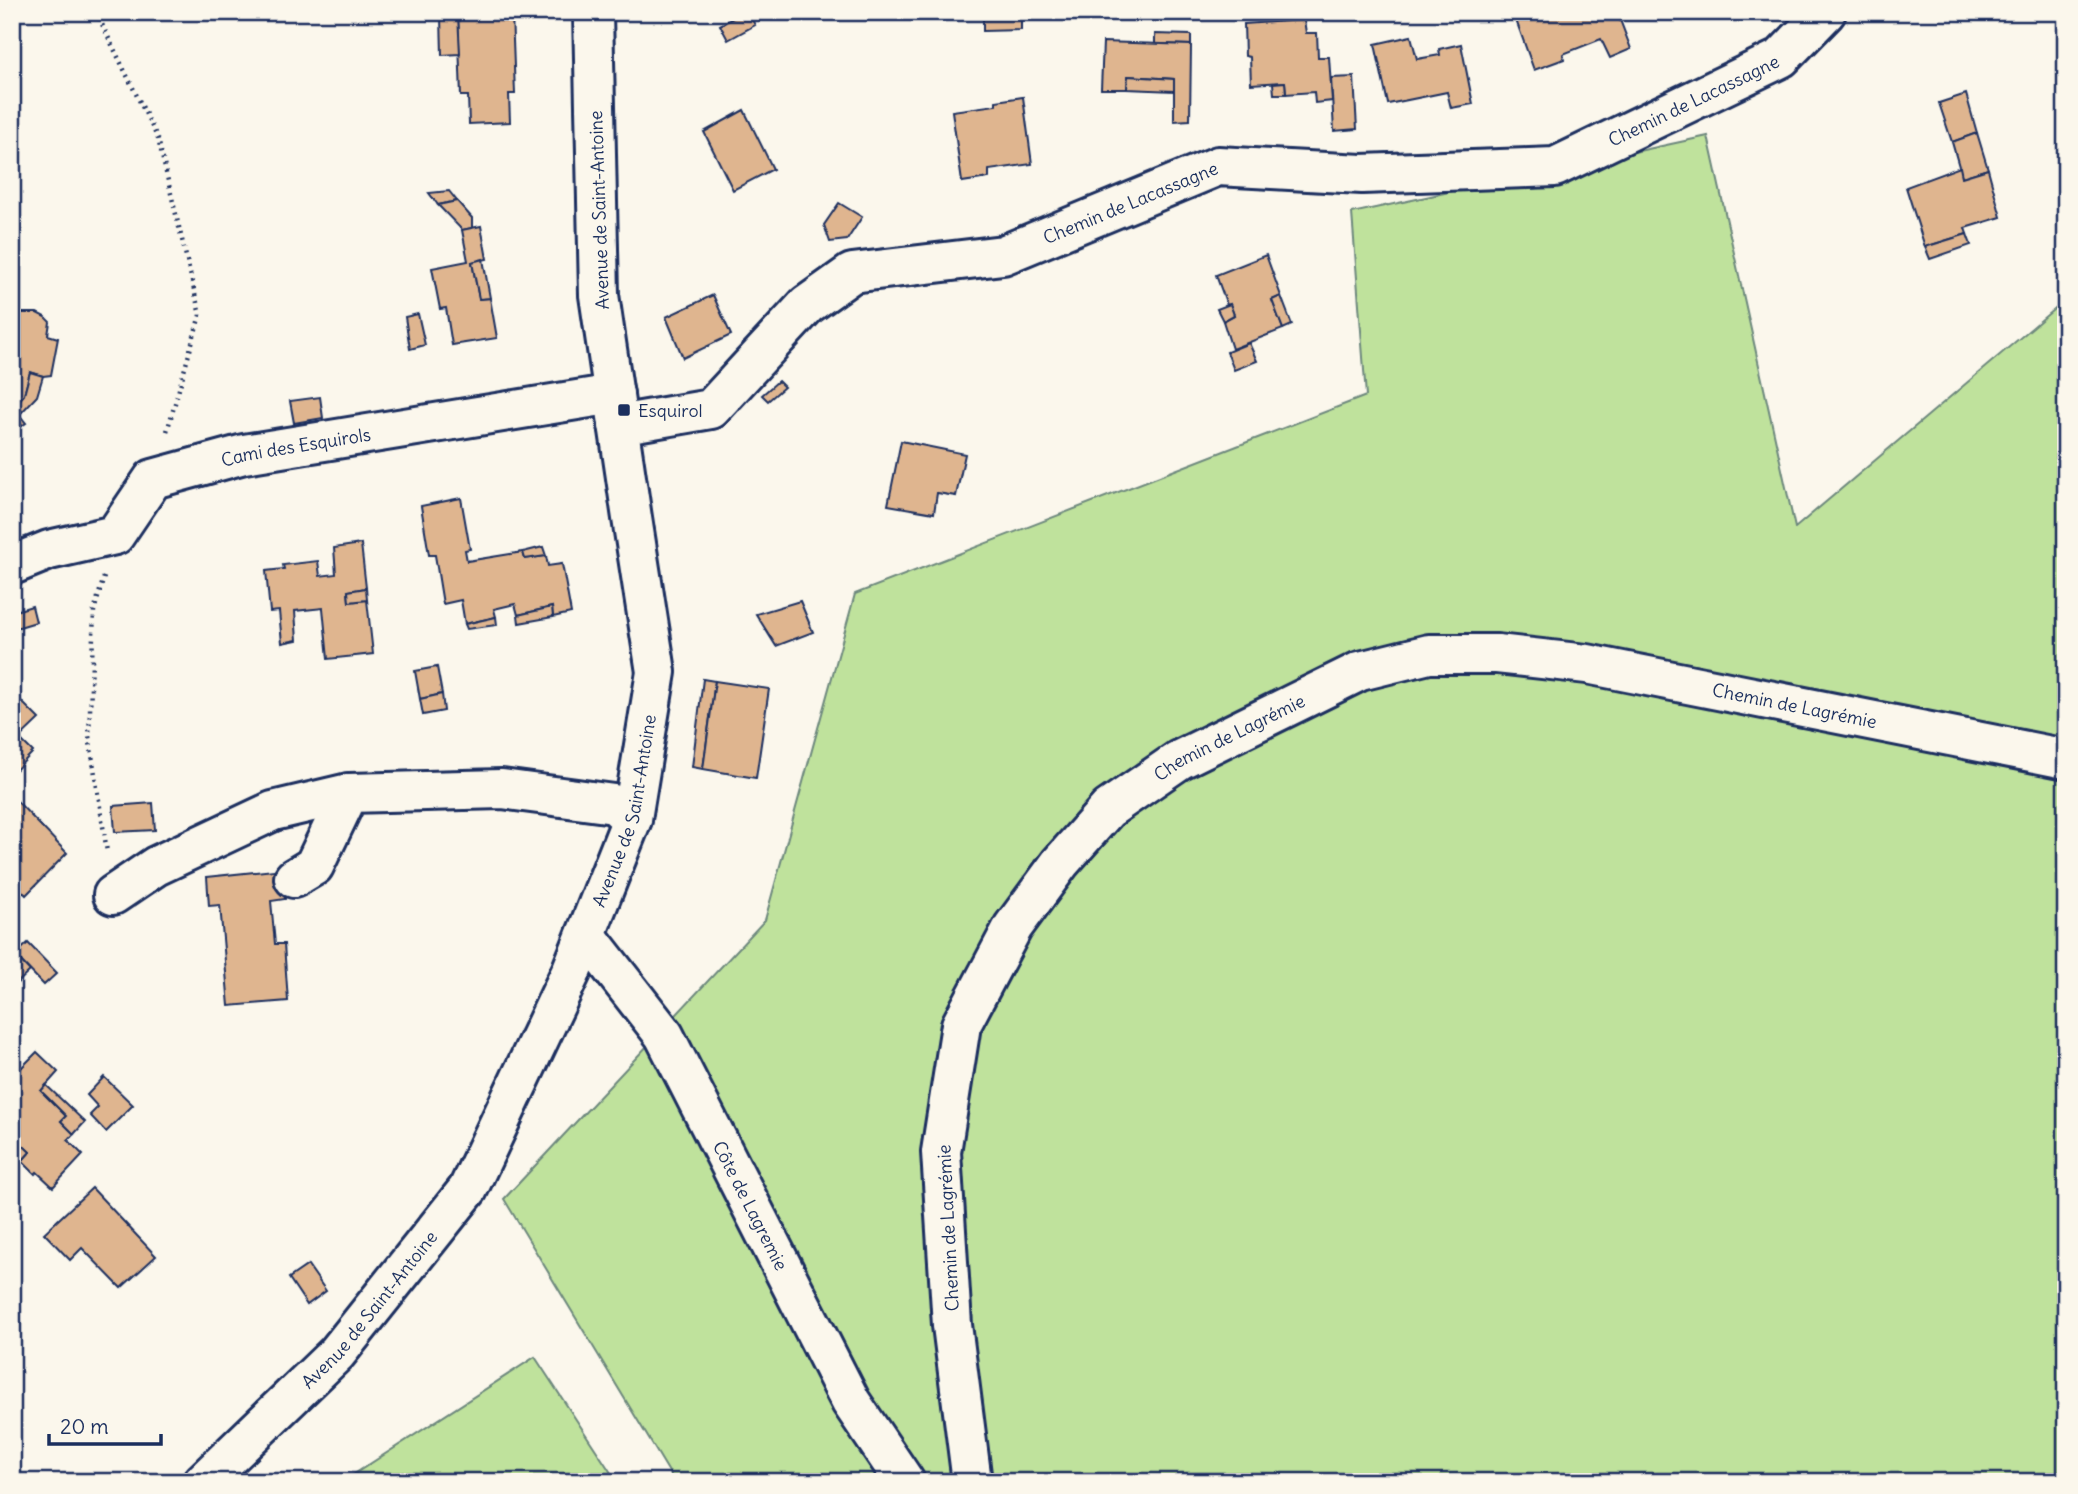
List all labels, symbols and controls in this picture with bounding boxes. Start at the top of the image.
street label: Chemin de Lacassagne [1604,49,1783,151]
street label: Avenue de Saint-Antoine [584,110,614,310]
street label: Chemin de Lacassagne [1040,156,1221,249]
place label: Esquirol [638,399,703,422]
marker: Esquirol [616,402,632,418]
street label: Cami des Esquirols [218,422,372,471]
street label: Chemin de Lagrémie [1710,678,1879,733]
street label: Chemin de Lagrémie [1149,689,1308,786]
street label: Avenue de Saint-Antoine [587,713,660,910]
street label: Côte de Lagremie [708,1137,793,1274]
street label: Chemin de Lagrémie [932,1144,964,1312]
street label: Avenue de Saint-Antoine [296,1226,442,1393]
scale bar [49,1403,161,1447]
text: 20 m [60,1413,109,1440]

